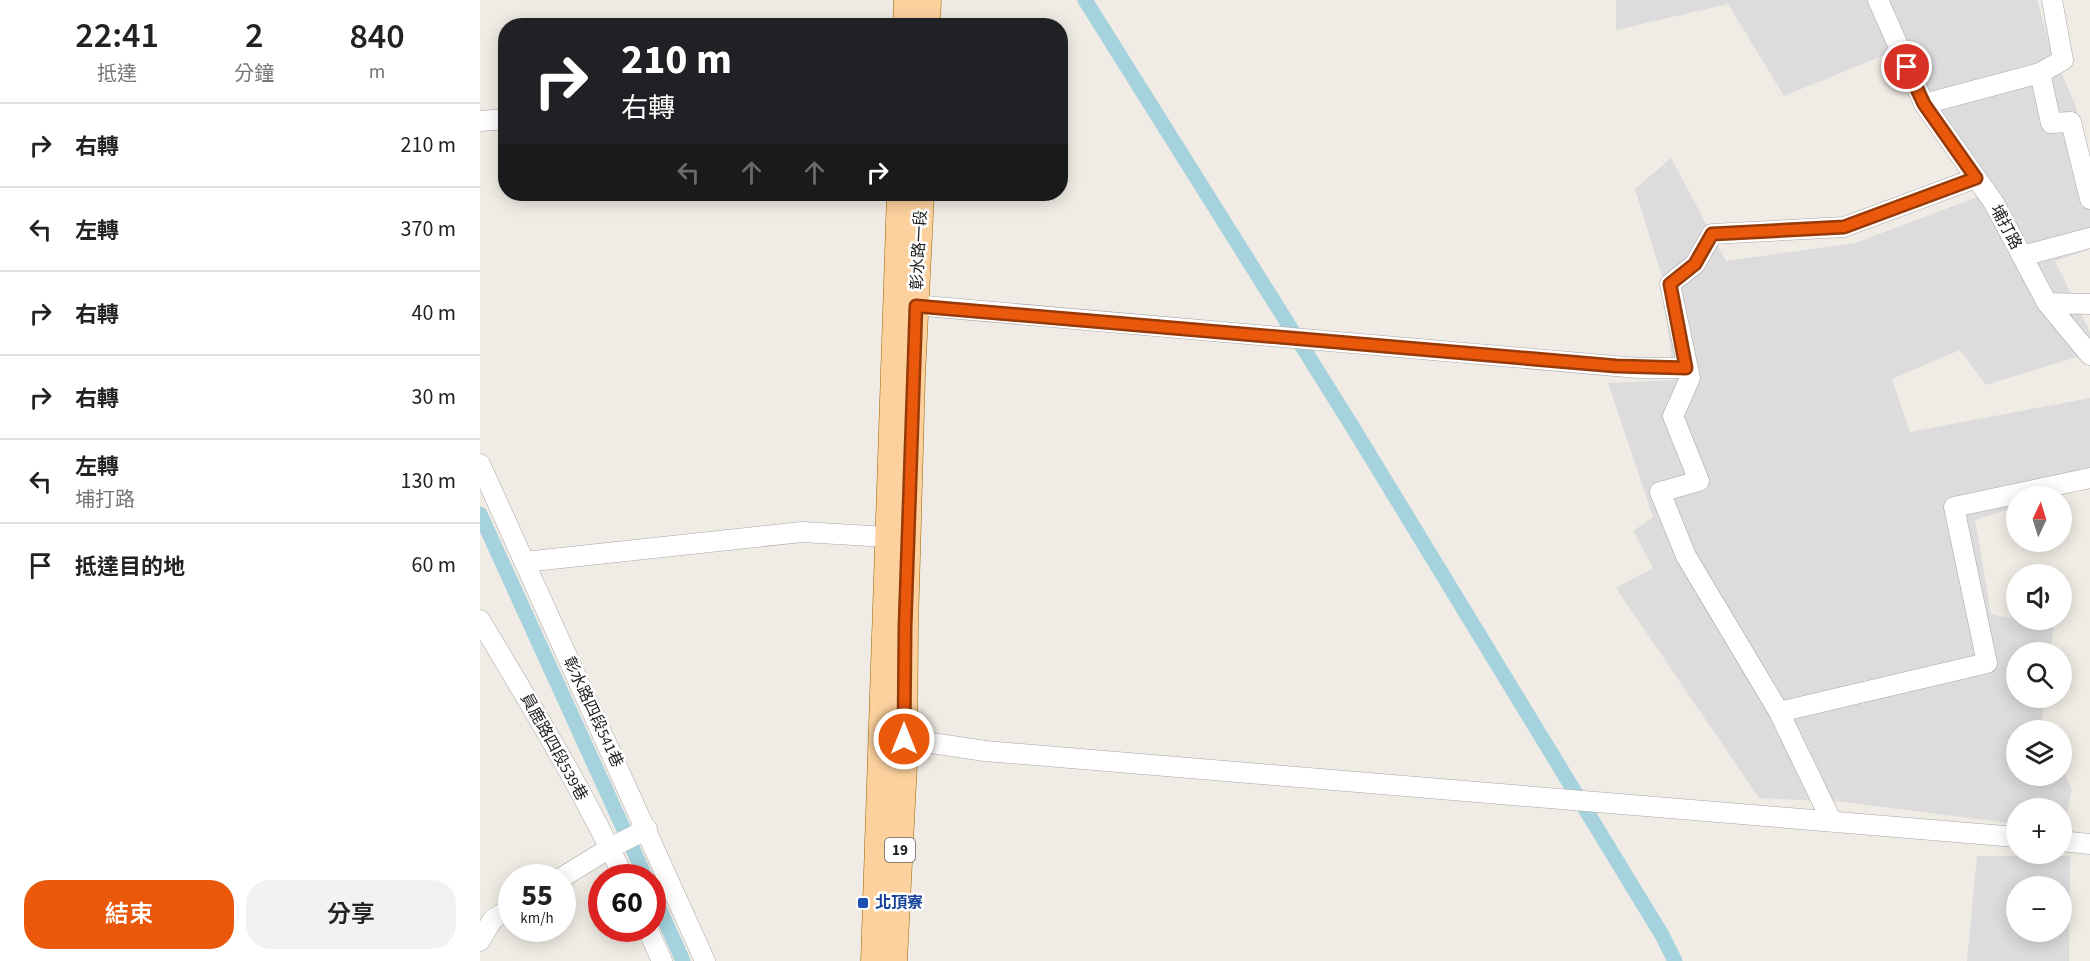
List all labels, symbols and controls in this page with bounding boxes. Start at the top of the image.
text: 22:41 [75,10,159,61]
text: 2 [245,10,263,61]
text: 840 [349,11,405,62]
text: 210 m [621,30,732,90]
pin [1881,41,1932,92]
icon: right [522,42,600,120]
icon: arrive [1890,50,1923,83]
text: m [369,58,385,86]
text: 抵達 [97,60,137,88]
text: 分鐘 [234,60,274,88]
text: 右轉 [621,89,675,128]
icon: right [24,129,57,162]
text: 210 m [401,129,456,161]
text: 右轉 [75,131,119,163]
icon: left [672,156,705,189]
icon: ahead [735,156,768,189]
icon: ahead [798,156,831,189]
icon: right [861,156,894,189]
street label: 埔打路 [1985,201,2027,253]
street label: 彰水路一段 [906,209,932,291]
icon: left [24,213,57,246]
text: 370 m [401,213,456,245]
text: 左轉 [75,215,119,247]
icon: right [24,297,57,330]
text: 40 m [411,297,456,329]
text: 右轉 [75,299,119,331]
icon: right [24,381,57,414]
text: 30 m [411,381,456,413]
text: 右轉 [75,383,119,415]
text: 左轉 [75,451,119,483]
icon: left [24,465,57,498]
text: 130 m [401,465,456,497]
text: 埔打路 [75,486,135,514]
north arrow [2006,486,2072,552]
map controls [2006,486,2072,942]
icon: arrive [24,549,57,582]
text: 60 m [411,549,456,581]
text: 抵達目的地 [75,551,185,583]
button: sound [2006,564,2072,630]
button: search [2006,642,2072,708]
street label: 彰水路四段541巷 [558,653,628,771]
street label: 員鹿路四段539巷 [515,689,593,805]
position arrow [872,707,936,771]
button: layers [2006,720,2072,786]
button: + [2006,798,2072,864]
road number: 19 [885,838,915,862]
speed limit sign: 60 [588,864,666,942]
text: 55 [521,874,553,917]
button: − [2006,876,2072,942]
button: 結束 [24,880,234,949]
button: 分享 [246,880,456,949]
place label: 北頂寮 [875,892,923,914]
marker: 北頂寮 [856,896,870,910]
text: km/h [520,908,554,929]

